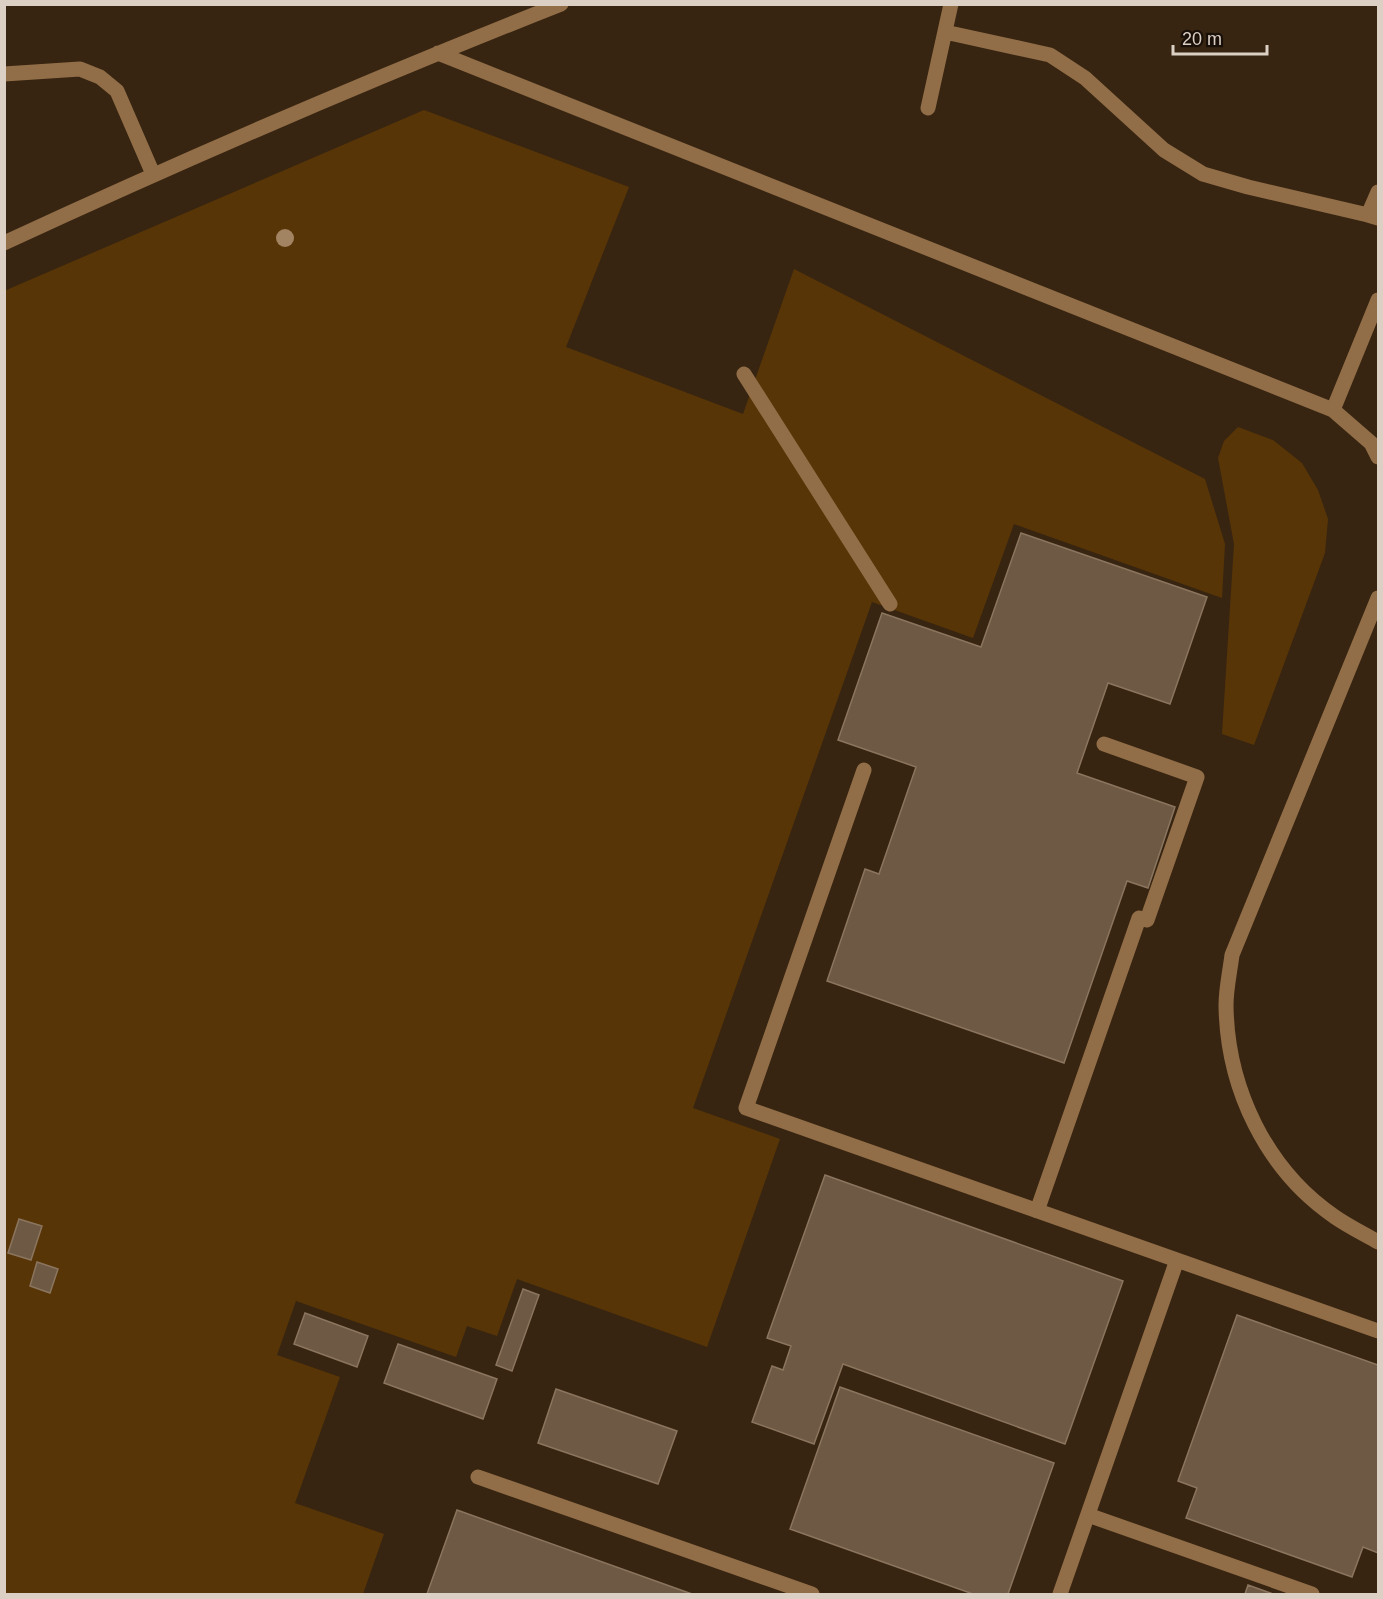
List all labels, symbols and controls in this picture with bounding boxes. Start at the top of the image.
scale bar [1173,18,1268,56]
text: 20 m [1182,29,1222,49]

